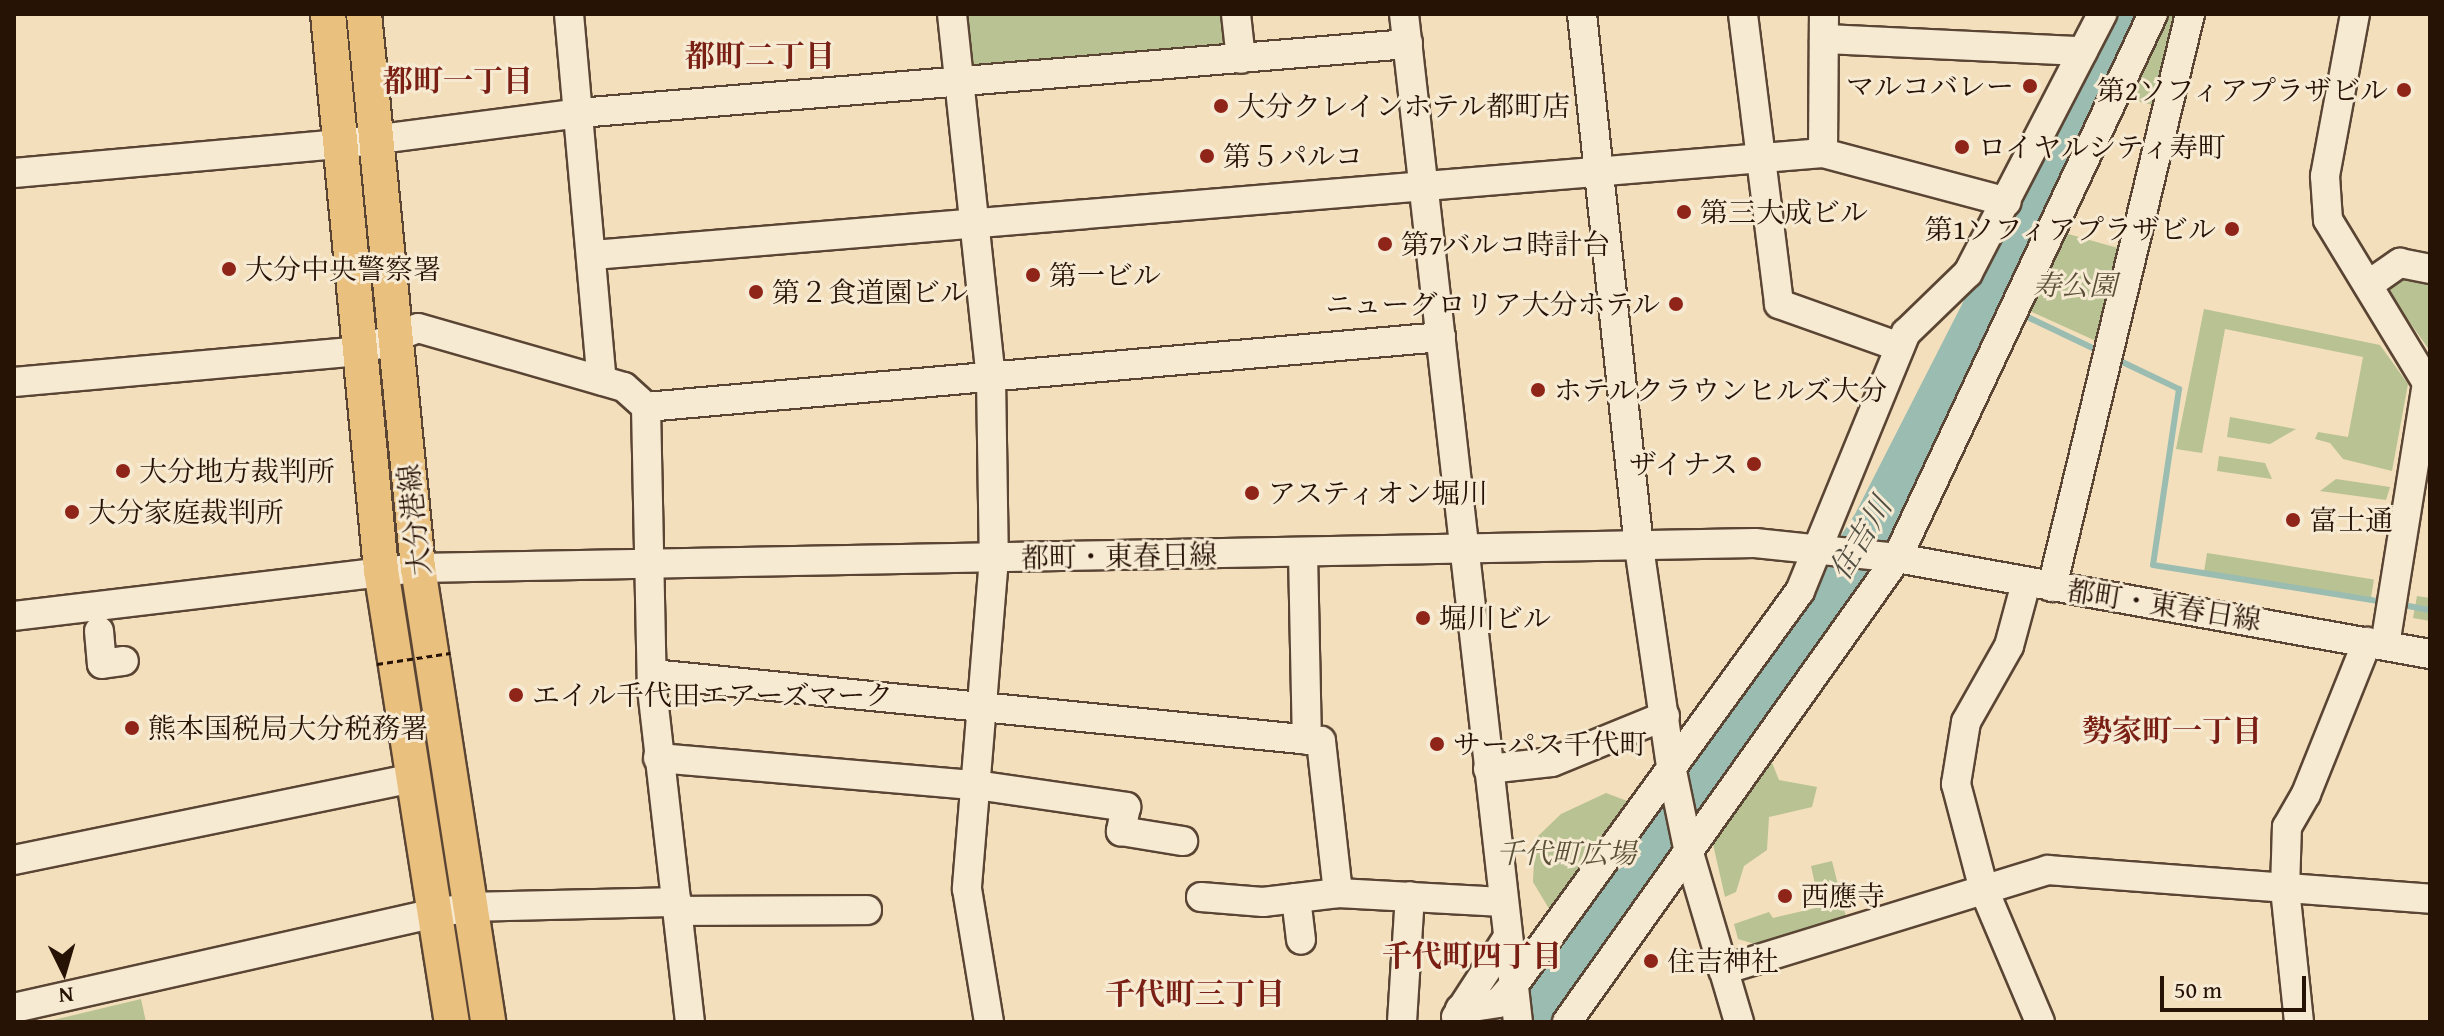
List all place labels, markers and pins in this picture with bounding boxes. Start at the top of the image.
place label: マルコバレー [1846,69,2014,103]
place label: 第2ソフィアプラザビル [2095,73,2388,107]
marker: マルコバレー [2021,77,2039,95]
marker: 第2ソフィアプラザビル [2395,81,2413,99]
place label: 大分クレインホテル都町店 [1237,89,1573,123]
marker: 大分クレインホテル都町店 [1212,97,1230,115]
place label: ロイヤルシティ寿町 [1978,130,2230,164]
marker: ロイヤルシティ寿町 [1953,138,1971,156]
place label: 第５パルコ [1223,139,1363,173]
marker: 第５パルコ [1198,147,1216,165]
place label: 第三大成ビル [1700,195,1868,229]
marker: 第三大成ビル [1675,203,1693,221]
place label: 第1ソフィアプラザビル [1923,212,2216,246]
marker: 第1ソフィアプラザビル [2223,220,2241,238]
place label: 第7バルコ時計台 [1401,227,1610,261]
marker: 第7バルコ時計台 [1376,235,1394,253]
place label: 大分中央警察署 [245,252,441,286]
place label: 第一ビル [1049,258,1161,292]
marker: 大分中央警察署 [220,260,238,278]
marker: 第一ビル [1024,266,1042,284]
place label: 第２食道園ビル [772,275,968,309]
marker: 第２食道園ビル [747,283,765,301]
place label: ニューグロリア大分ホテル [1324,287,1660,321]
marker: ニューグロリア大分ホテル [1667,295,1685,313]
place label: ホテルクラウンヒルズ大分 [1554,373,1890,407]
marker: ホテルクラウンヒルズ大分 [1529,381,1547,399]
place label: ザイナス [1626,447,1738,481]
place label: 大分地方裁判所 [139,454,335,488]
marker: ザイナス [1745,455,1763,473]
marker: 大分地方裁判所 [114,462,132,480]
place label: アスティオン堀川 [1268,476,1492,510]
marker: アスティオン堀川 [1243,484,1261,502]
place label: 大分家庭裁判所 [88,495,284,529]
marker: 大分家庭裁判所 [63,503,81,521]
place label: 富士通 [2309,503,2393,537]
marker: 富士通 [2284,511,2302,529]
place label: 堀川ビル [1439,601,1551,635]
marker: 堀川ビル [1414,609,1432,627]
place label: エイル千代田エアーズマーク [532,678,895,712]
marker: エイル千代田エアーズマーク [507,686,525,704]
place label: 熊本国税局大分税務署 [148,711,428,745]
marker: 熊本国税局大分税務署 [123,719,141,737]
place label: サーパス千代町 [1453,727,1649,761]
marker: サーパス千代町 [1428,735,1446,753]
place label: 西應寺 [1801,879,1885,913]
marker: 西應寺 [1776,887,1794,905]
place label: 住吉神社 [1667,944,1779,978]
marker: 住吉神社 [1642,952,1660,970]

